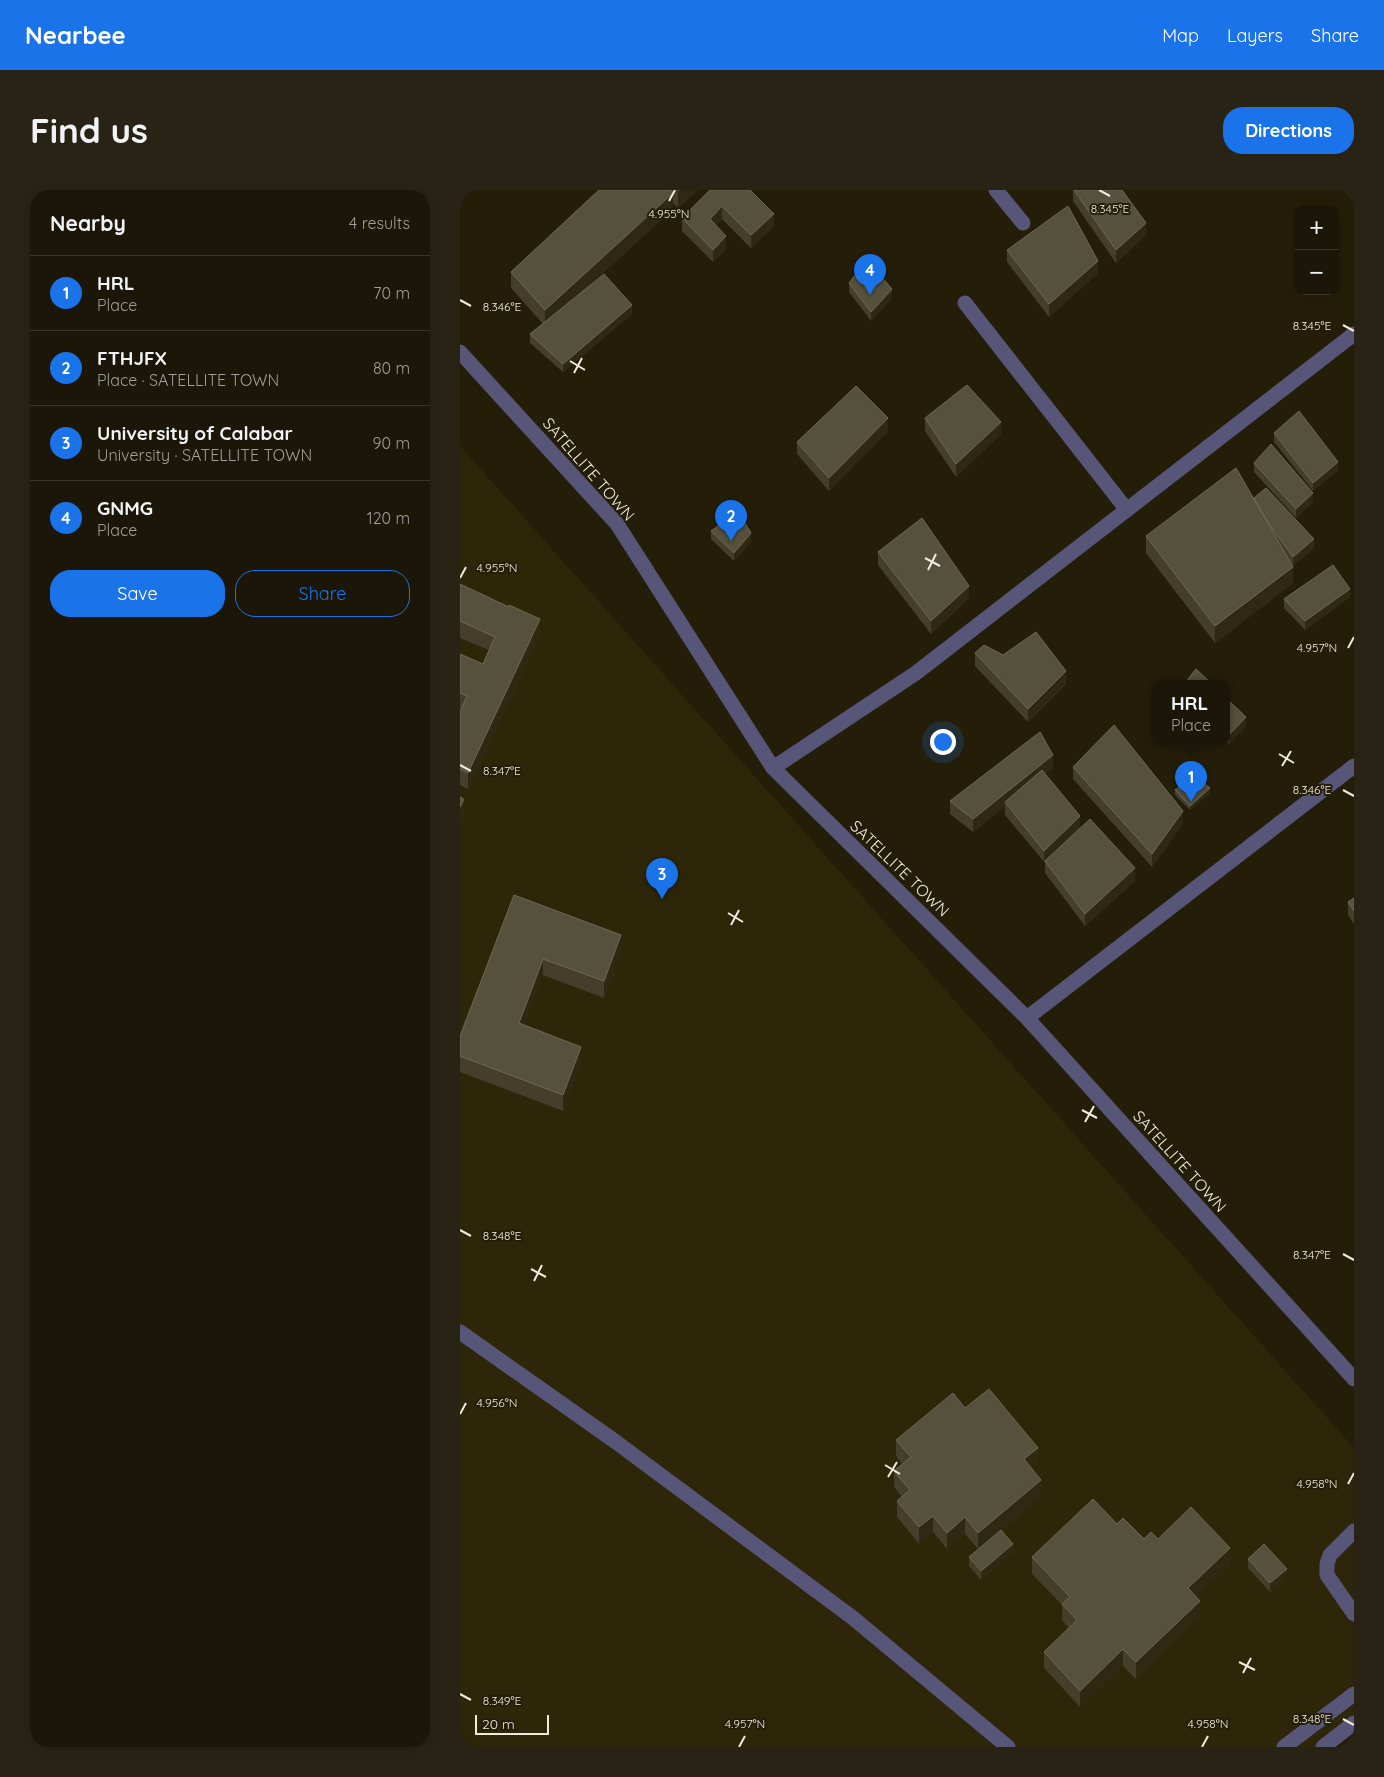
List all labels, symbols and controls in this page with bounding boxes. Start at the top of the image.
text: Nearbee [25,20,126,50]
text: Map [1162,24,1199,47]
text: Layers [1227,24,1283,47]
text: Share [1311,24,1359,47]
button: Directions [1223,107,1354,154]
text: Find us [30,108,148,152]
text: 8.345°E [1091,201,1130,216]
map controls [1294,205,1339,295]
button: + [1294,205,1339,250]
text: 4.955°N [649,206,690,221]
text: Nearby [50,210,126,236]
text: 4 results [349,213,410,233]
button: − [1294,250,1339,295]
pin: 4 [854,254,886,295]
text: HRL [97,271,134,295]
text: 1 [63,283,69,303]
text: 70 m [373,283,410,303]
text: Place [97,295,137,315]
text: 8.346°E [483,299,521,314]
text: 8.345°E [1293,318,1332,333]
text: FTHJFX [97,346,167,370]
text: 2 [61,358,71,378]
text: 80 m [373,358,410,378]
text: Place · SATELLITE TOWN [97,370,279,390]
street label: SATELLITE TOWN [539,413,639,525]
text: University of Calabar [97,421,293,445]
text: 3 [62,433,70,453]
text: 90 m [373,433,410,453]
text: University · SATELLITE TOWN [97,445,312,465]
text: GNMG [97,496,153,520]
pin: 2 [715,500,747,541]
text: 4 [61,508,71,528]
text: 120 m [367,508,410,528]
text: Place [97,520,137,540]
text: 4.955°N [477,560,518,575]
button: Save [50,570,225,617]
button: Share [235,570,410,617]
text: 4.957°N [1297,640,1337,655]
popup [1152,680,1230,745]
text: HRL [1171,691,1208,715]
text: Place [1171,715,1211,735]
your location [930,729,956,755]
pin: 1 [1175,761,1207,802]
text: 8.347°E [483,763,521,778]
text: 8.346°E [1293,782,1331,797]
street label: SATELLITE TOWN [846,816,954,920]
pin: 3 [646,858,678,899]
street label: SATELLITE TOWN [1129,1106,1231,1216]
text: 8.348°E [483,1228,521,1243]
text: 8.347°E [1293,1247,1331,1262]
text: 4.956°N [477,1395,517,1410]
text: 4.958°N [1297,1476,1337,1491]
text: 8.349°E [483,1693,521,1708]
text: 8.348°E [1293,1711,1331,1726]
scale bar [475,1712,549,1735]
text: 20 m [482,1715,515,1733]
text: 4.957°N [725,1716,765,1731]
text: 4.958°N [1188,1716,1228,1731]

